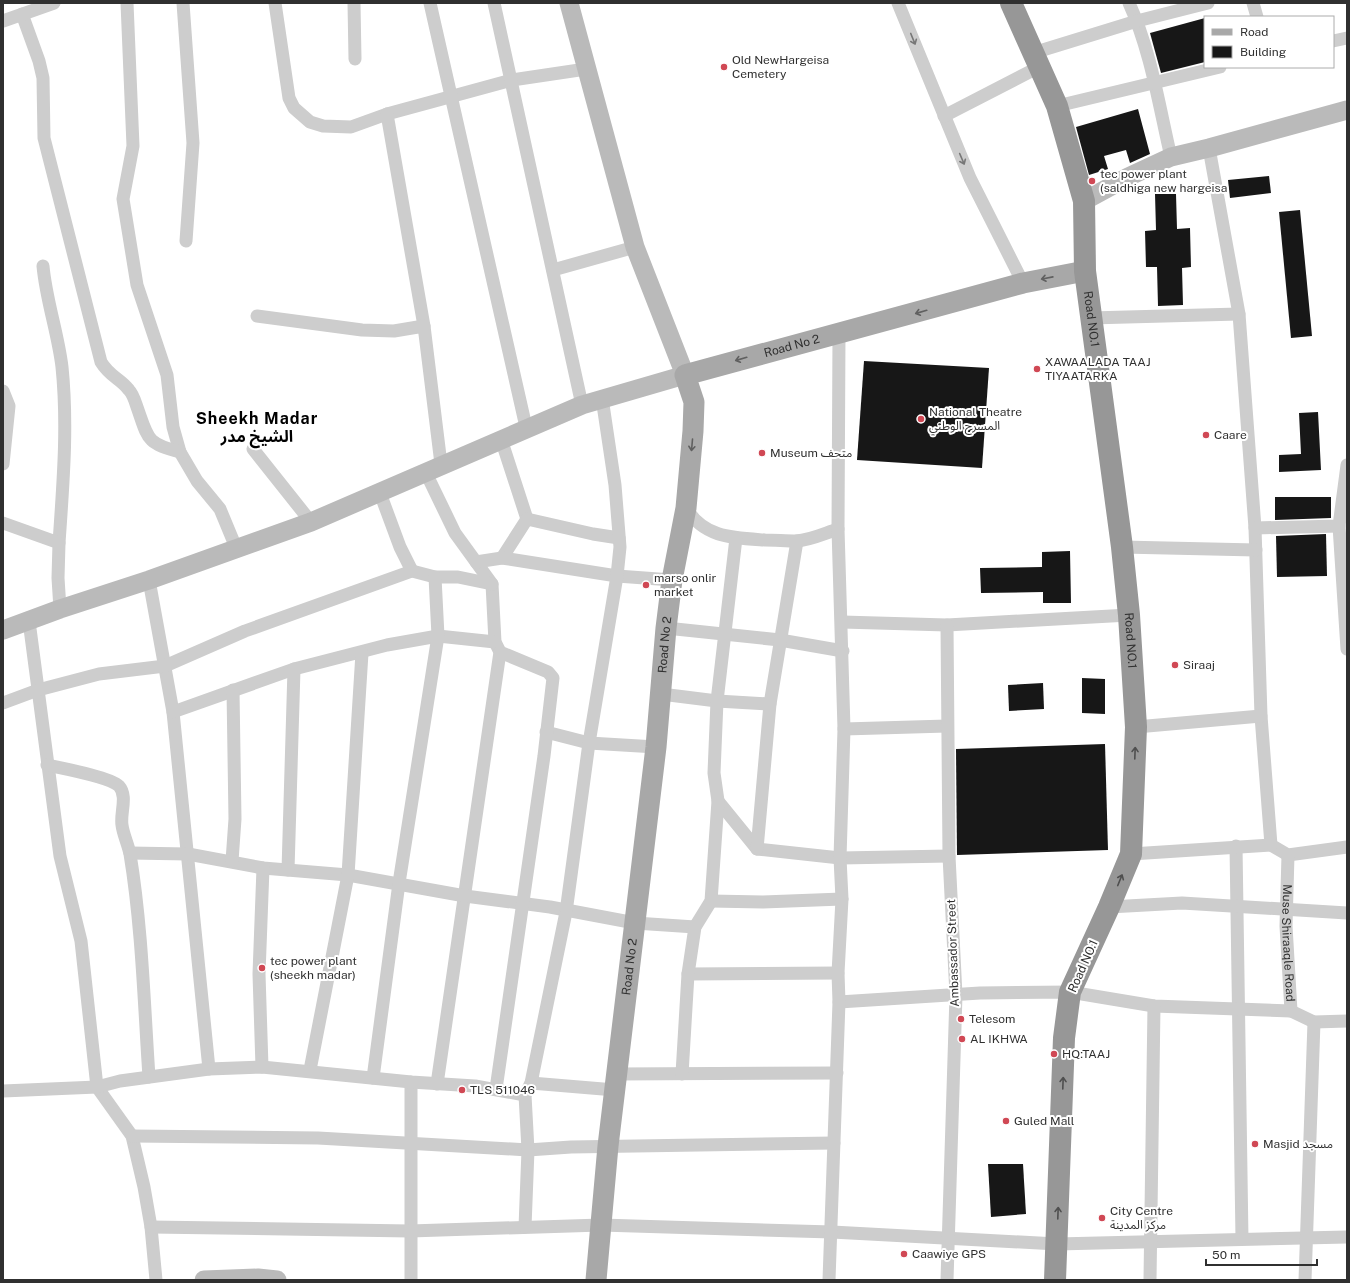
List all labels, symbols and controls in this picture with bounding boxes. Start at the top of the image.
legend [1204,16,1334,68]
text: Road [1240,25,1268,39]
one-way arrow [909,33,917,45]
text: Building [1240,45,1286,59]
place label: Old NewHargeisa Cemetery [732,53,829,81]
marker: Old NewHargeisa Cemetery [719,62,729,72]
one-way arrow [959,153,967,165]
place label: tec power plant (saldhiga new hargeisa [1100,167,1227,195]
marker: tec power plant (saldhiga new hargeisa [1087,176,1097,186]
one-way arrow [1041,275,1054,283]
street label: Road NO.1 [1081,290,1102,348]
one-way arrow [915,309,928,316]
street label: Road No 2 [762,332,821,360]
place label: XAWAALADA TAAJ TIYAATARKA [1045,355,1151,383]
one-way arrow [735,356,748,363]
marker: XAWAALADA TAAJ TIYAATARKA [1032,364,1042,374]
place label: National Theatre المسرح الوطني [929,405,1022,436]
district label: Sheekh Madar الشيخ مدر [196,409,318,449]
marker: National Theatre المسرح الوطني [916,414,926,424]
place label: Caare [1214,428,1247,442]
marker: Caare [1201,430,1211,440]
one-way arrow [688,438,696,451]
place label: Museum متحف [770,446,852,460]
marker: Museum متحف [757,448,767,458]
place label: marso onlir market [654,571,717,599]
marker: marso onlir market [641,580,651,590]
street label: Road NO.1 [1122,612,1139,669]
street label: Road No 2 [655,615,674,674]
place label: Siraaj [1183,658,1215,672]
marker: Siraaj [1170,660,1180,670]
one-way arrow [1131,747,1138,760]
one-way arrow [1117,875,1124,887]
street label: Muse Shiraaqle Road [1279,884,1297,1002]
street label: Ambassador Street [944,898,962,1007]
street label: Road NO.1 [1065,937,1101,995]
street label: Road No 2 [619,938,640,996]
place label: tec power plant (sheekh madar) [270,954,357,982]
marker: tec power plant (sheekh madar) [257,963,267,973]
place label: Telesom [969,1012,1015,1026]
marker: Telesom [956,1014,966,1024]
place label: AL IKHWA [970,1032,1028,1046]
marker: AL IKHWA [957,1034,967,1044]
place label: HQ:TAAJ [1062,1047,1110,1061]
marker: HQ:TAAJ [1049,1049,1059,1059]
one-way arrow [1059,1077,1066,1090]
place label: TLS 511046 [470,1083,535,1097]
marker: TLS 511046 [457,1085,467,1095]
place label: Guled Mall [1014,1114,1075,1128]
marker: Guled Mall [1001,1116,1011,1126]
place label: Masjid مسجد [1263,1137,1333,1151]
marker: Masjid مسجد [1250,1139,1260,1149]
place label: City Centre مركز المدينة [1110,1204,1173,1232]
one-way arrow [1054,1207,1062,1220]
marker: City Centre مركز المدينة [1097,1213,1107,1223]
scale bar [1206,1241,1317,1267]
place label: Caawiye GPS [912,1247,986,1261]
text: 50 m [1212,1248,1240,1262]
marker: Caawiye GPS [899,1249,909,1259]

